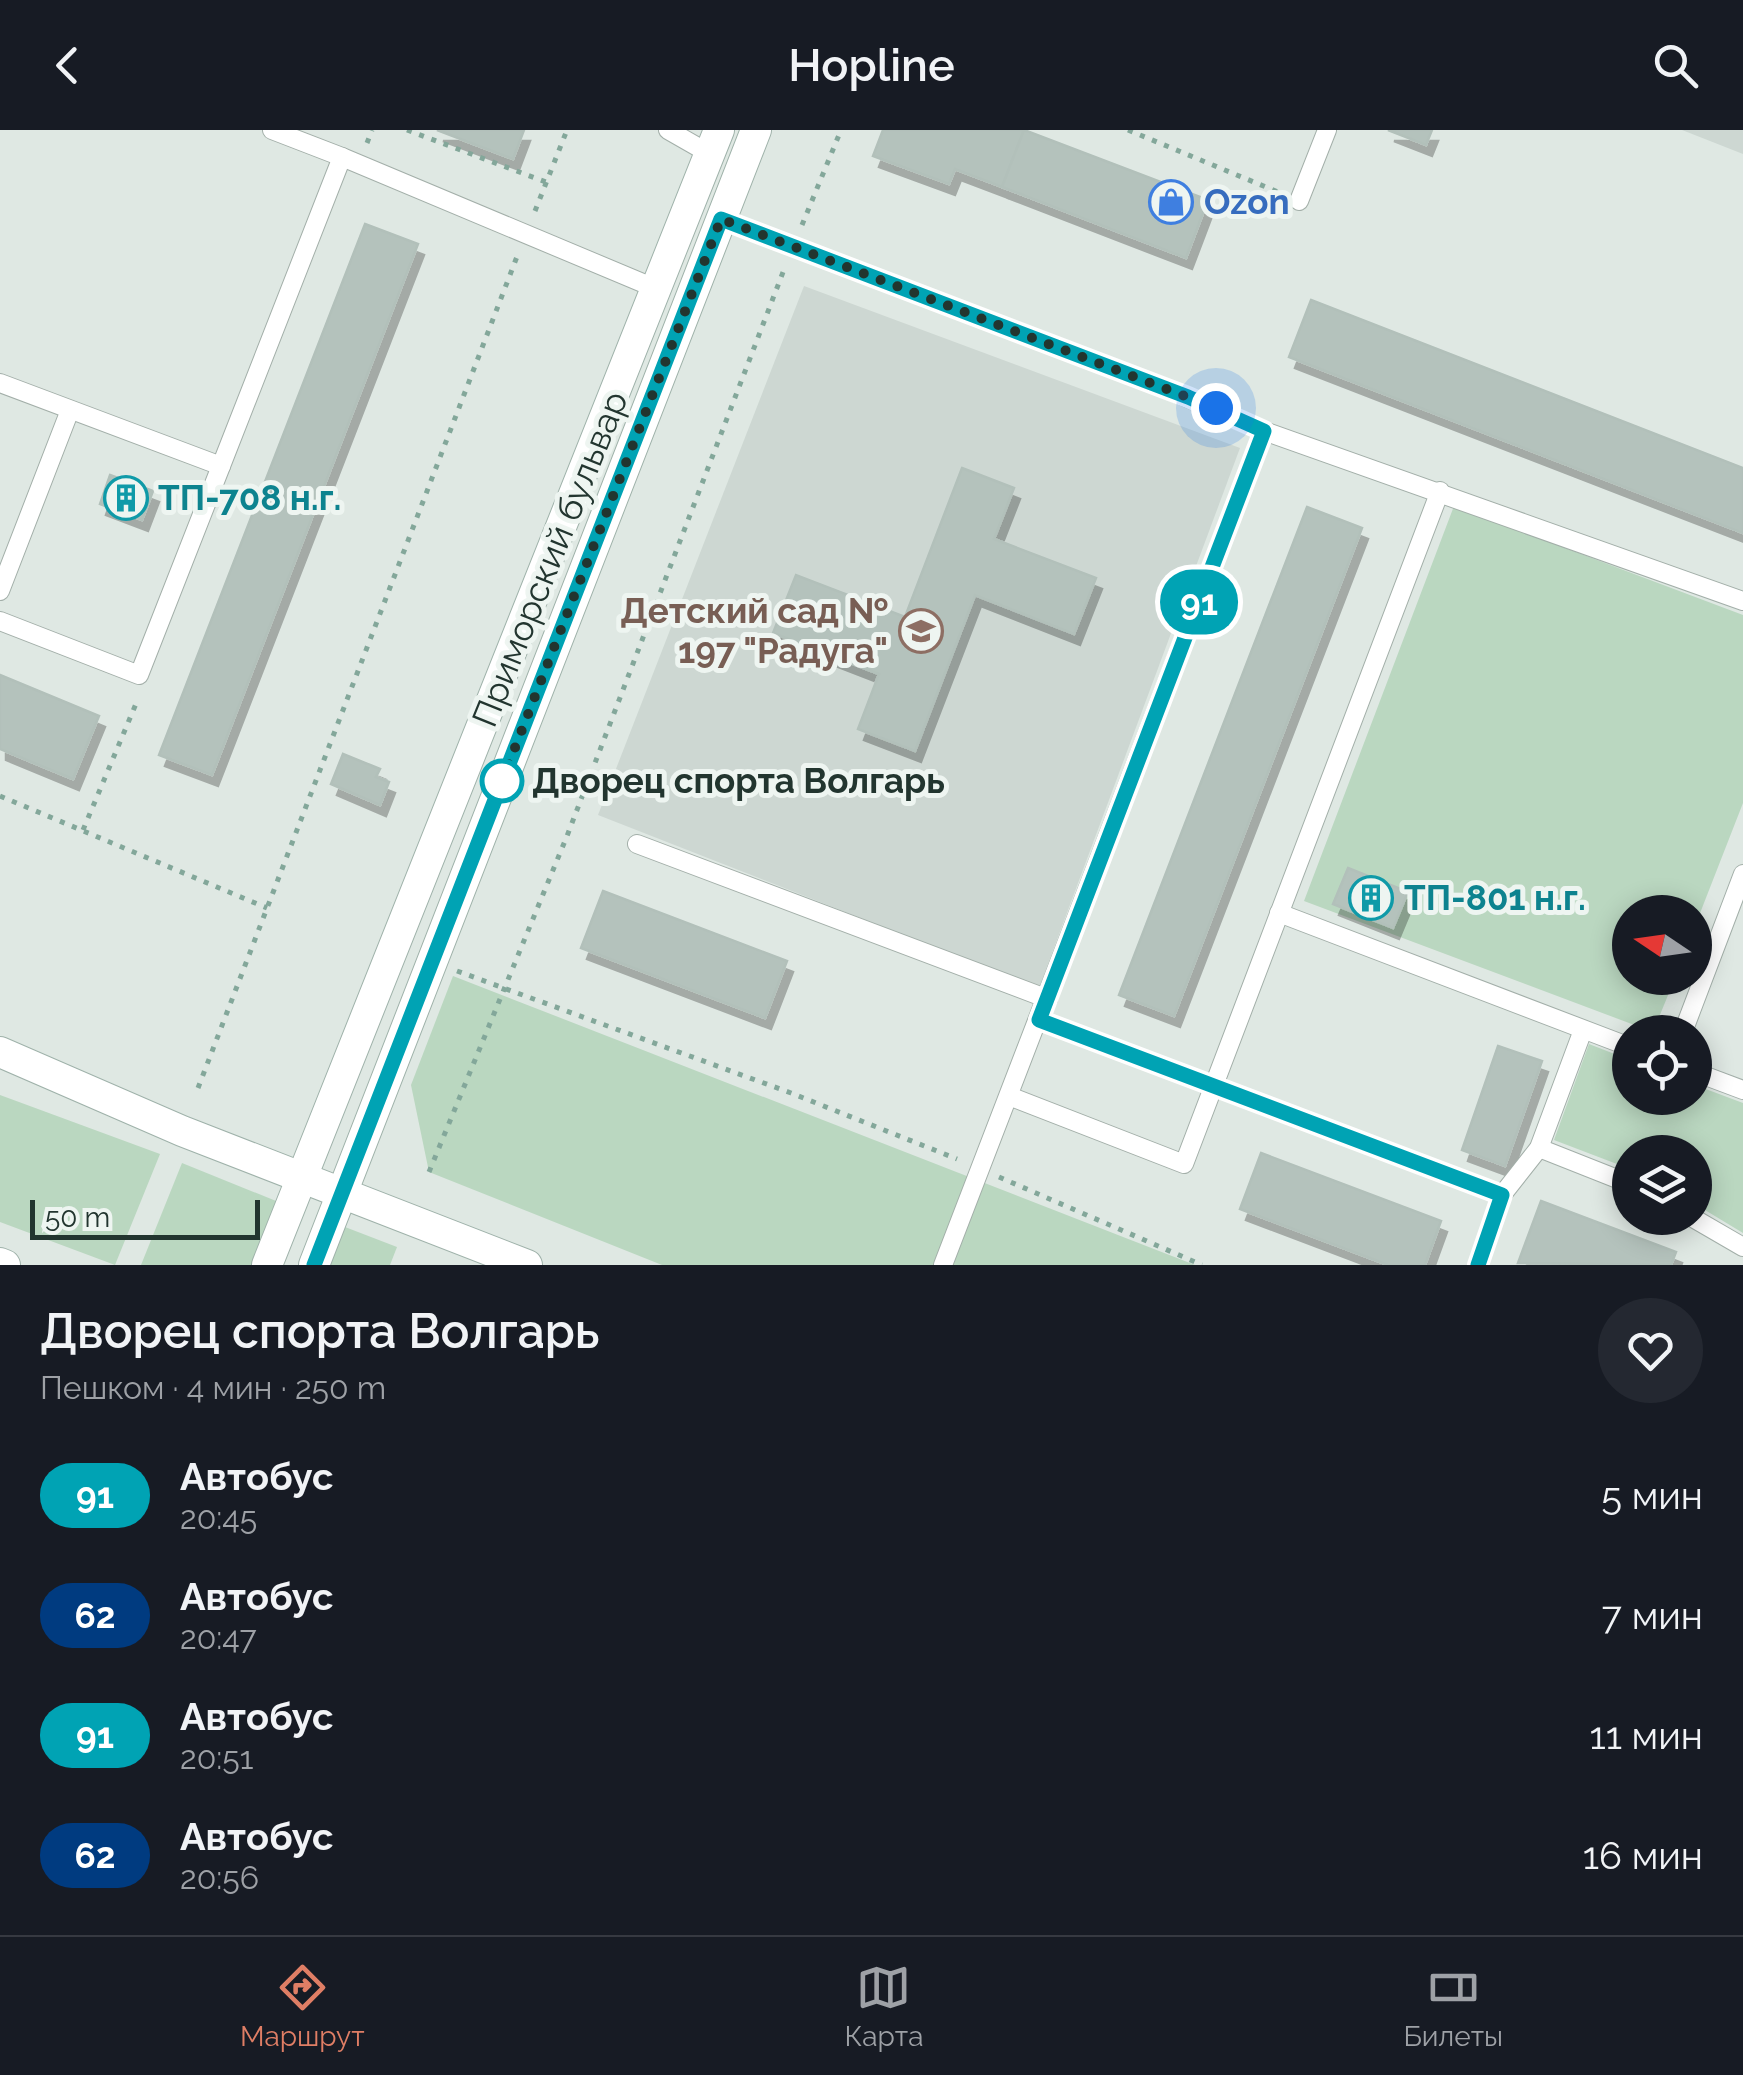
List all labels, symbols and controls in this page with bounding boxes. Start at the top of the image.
icon: back [40,38,95,93]
icon: search [1648,38,1703,93]
text: Hopline [788,39,955,92]
shop icon: Ozon [1148,179,1194,225]
place label: Ozon [1204,181,1290,222]
your location [1191,383,1241,433]
street label: Приморский бульвар [463,385,636,733]
building icon: ТП-708 н.г. [103,475,149,521]
place label: ТП-708 н.г. [158,477,341,518]
line badge: 91 [1154,570,1244,634]
text: 91 [1180,582,1218,623]
place label: Детский сад № 197 "Радуга" [620,590,888,671]
school or university icon: Детский сад № 197 "Радуга" [898,608,944,654]
marker: Дворец спорта Волгарь [481,760,523,802]
place label: Дворец спорта Волгарь [532,760,945,801]
building icon: ТП-801 н.г. [1348,875,1394,921]
place label: ТП-801 н.г. [1404,877,1586,918]
north arrow [1612,895,1712,995]
map controls [1612,895,1712,1235]
button: locate [1612,1015,1712,1115]
button: layers [1612,1135,1712,1235]
scale bar [30,1195,260,1240]
text: 50 m [45,1201,110,1234]
button: heart [1598,1298,1703,1403]
text: Дворец спорта Волгарь [40,1303,600,1359]
text: Пешком · 4 мин · 250 m [40,1369,386,1406]
text: Автобус [180,1454,334,1499]
text: 5 мин [1601,1473,1703,1518]
text: 91 [76,1475,114,1516]
text: 20:45 [180,1499,257,1536]
text: Автобус [180,1574,334,1619]
text: 7 мин [1602,1593,1703,1638]
text: 62 [75,1595,116,1636]
text: 20:47 [180,1619,257,1656]
text: Автобус [180,1694,334,1739]
text: 11 мин [1589,1713,1703,1758]
text: 91 [76,1715,114,1756]
text: 20:51 [180,1739,253,1776]
text: Автобус [180,1814,334,1859]
text: 16 мин [1583,1833,1703,1878]
text: 62 [75,1835,116,1876]
text: 20:56 [180,1859,259,1896]
tab: Маршрут [240,1960,365,2053]
tab: Карта [845,1960,923,2053]
tab: Билеты [1403,1960,1503,2053]

